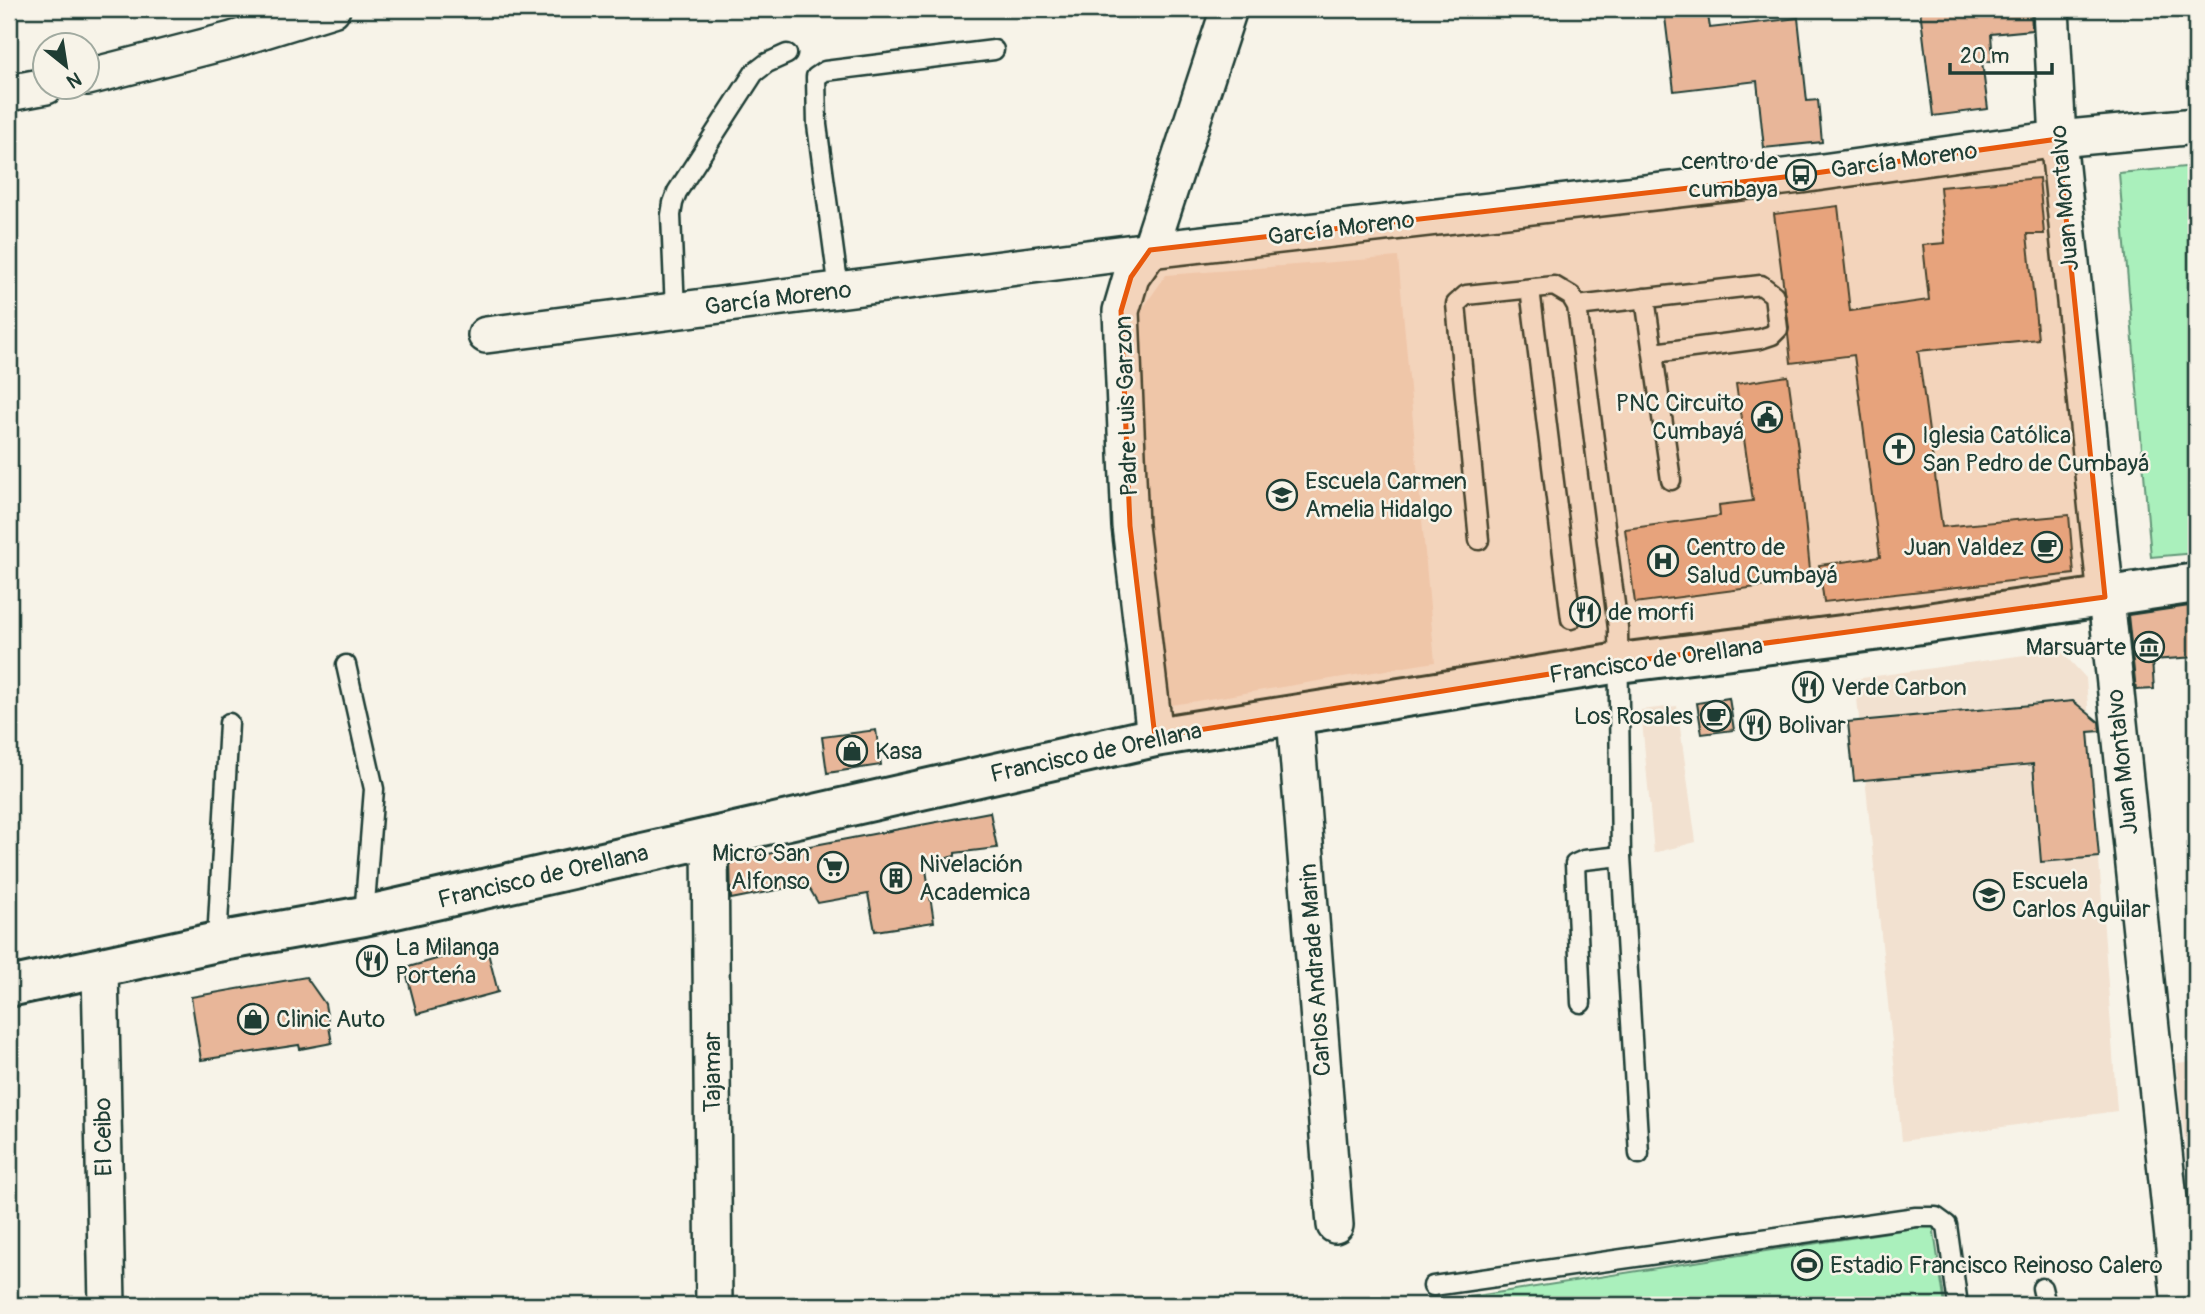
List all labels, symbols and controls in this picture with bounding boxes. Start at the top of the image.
north arrow [32,32,102,102]
scale bar [1950,32,2051,76]
text: 20 m [1960,43,2009,70]
text: N [62,66,86,94]
street label: Juan Montalvo [2044,124,2085,272]
street label: García Moreno [1829,136,1979,185]
place label: centro de cumbaya [1681,147,1778,204]
bus stop icon: centro de cumbaya [1784,158,1818,192]
street label: García Moreno [1266,205,1416,252]
street label: García Moreno [703,275,853,322]
street label: Padre Luis Garzon [1109,315,1144,497]
place label: PNC Circuito Cumbayá [1616,389,1744,446]
public building icon: PNC Circuito Cumbayá [1750,400,1784,434]
place label: Iglesia Católica San Pedro de Cumbayá [1922,421,2149,478]
church icon: Iglesia Católica San Pedro de Cumbayá [1882,432,1916,466]
place label: Escuela Carmen Amelia Hidalgo [1305,467,1467,524]
school or university icon: Escuela Carmen Amelia Hidalgo [1265,478,1299,512]
cafe icon: Juan Valdez [2030,530,2064,564]
place label: Centro de Salud Cumbayá [1686,533,1838,590]
place label: Juan Valdez [1904,533,2024,562]
hospital icon: Centro de Salud Cumbayá [1646,544,1680,578]
restaurant icon: de morfi [1568,595,1602,629]
place label: de morfi [1608,598,1694,627]
museum icon: Marsuarte [2132,630,2166,664]
street label: Francisco de Orellana [1547,631,1765,690]
place label: Marsuarte [2025,633,2126,662]
restaurant icon: Verde Carbon [1791,670,1825,704]
place label: Verde Carbon [1831,673,1967,702]
street label: Juan Montalvo [2100,688,2145,836]
cafe icon: Los Rosales [1699,699,1733,733]
place label: Los Rosales [1574,702,1693,731]
restaurant icon: Bolivar [1738,708,1772,742]
place label: Bolivar [1778,711,1846,740]
street label: Francisco de Orellana [988,716,1204,789]
shop icon: Kasa [835,734,869,768]
place label: Kasa [875,737,923,766]
street label: Francisco de Orellana [435,838,651,915]
place label: Micro San Alfonso [712,839,810,896]
supermarket icon: Micro San Alfonso [816,850,850,884]
place label: Nivelación Academica [919,850,1030,907]
building icon: Nivelación Academica [879,861,913,895]
street label: Carlos Andrade Marin [1294,863,1337,1077]
place label: Escuela Carlos Aguilar [2012,867,2151,924]
school or university icon: Escuela Carlos Aguilar [1972,878,2006,912]
place label: La Milanga Porteńa [395,933,499,990]
restaurant icon: La Milanga Porteńa [355,944,389,978]
shop icon: Clinic Auto [236,1002,270,1036]
place label: Clinic Auto [276,1005,385,1034]
street label: Tajamar [698,1031,727,1112]
street label: El Ceibo [88,1097,119,1177]
sports icon: Estadio Francisco Reinoso Calero [1790,1248,1824,1282]
place label: Estadio Francisco Reinoso Calero [1830,1251,2163,1280]

